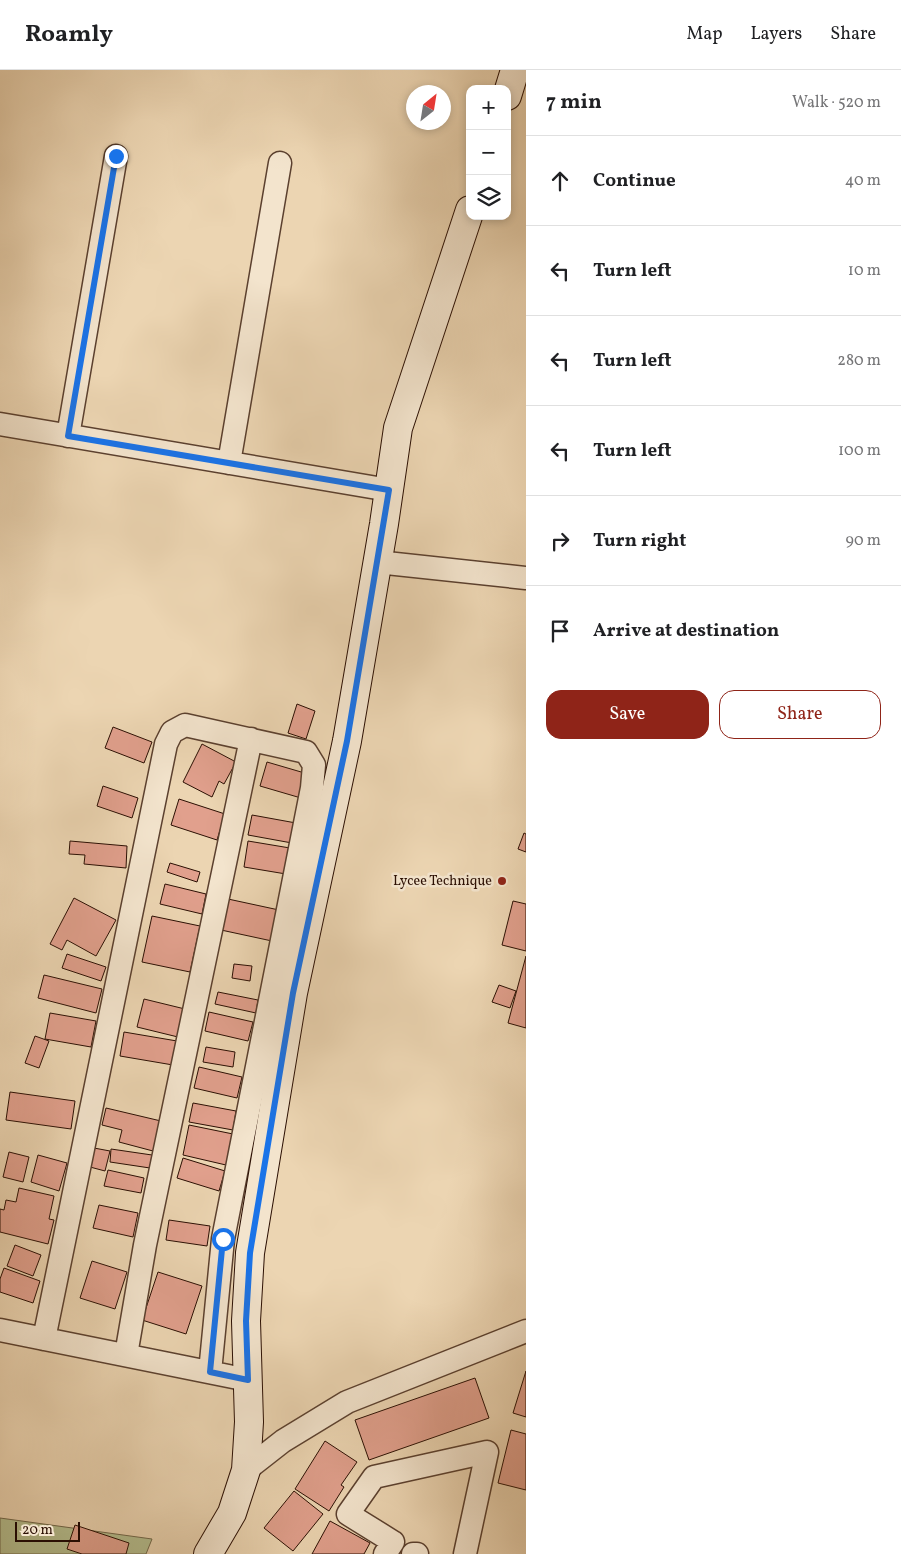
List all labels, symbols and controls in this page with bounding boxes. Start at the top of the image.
text: Roamly [25,18,113,52]
text: Map [686,22,722,47]
text: Layers [750,22,802,47]
text: Share [830,22,876,47]
north arrow [406,85,451,130]
map controls [466,85,511,220]
button: + [466,85,511,130]
text: 7 min [546,88,602,117]
text: Walk · 520 m [792,92,881,114]
button: − [466,130,511,175]
route end [105,145,128,168]
icon: ahead [546,167,574,195]
text: Continue [593,168,676,194]
text: 40 m [845,170,881,192]
button: layers [466,175,511,220]
icon: left [546,257,574,285]
text: Turn left [593,258,672,284]
text: 10 m [848,260,881,282]
icon: left [546,347,574,375]
text: Turn left [593,348,672,374]
text: 280 m [837,350,881,372]
icon: left [546,437,574,465]
text: Turn left [593,438,672,464]
text: 100 m [838,440,881,462]
icon: right [546,527,574,555]
text: Turn right [593,528,686,554]
text: 90 m [845,530,881,552]
icon: arrive [546,617,574,645]
text: Arrive at destination [593,618,779,644]
button: Save [546,690,709,739]
button: Share [719,690,881,739]
place label: Lycee Technique [393,872,492,891]
marker: Lycee Technique [496,875,508,887]
route start [212,1228,235,1251]
scale bar [15,1519,80,1542]
text: 20 m [22,1521,53,1540]

